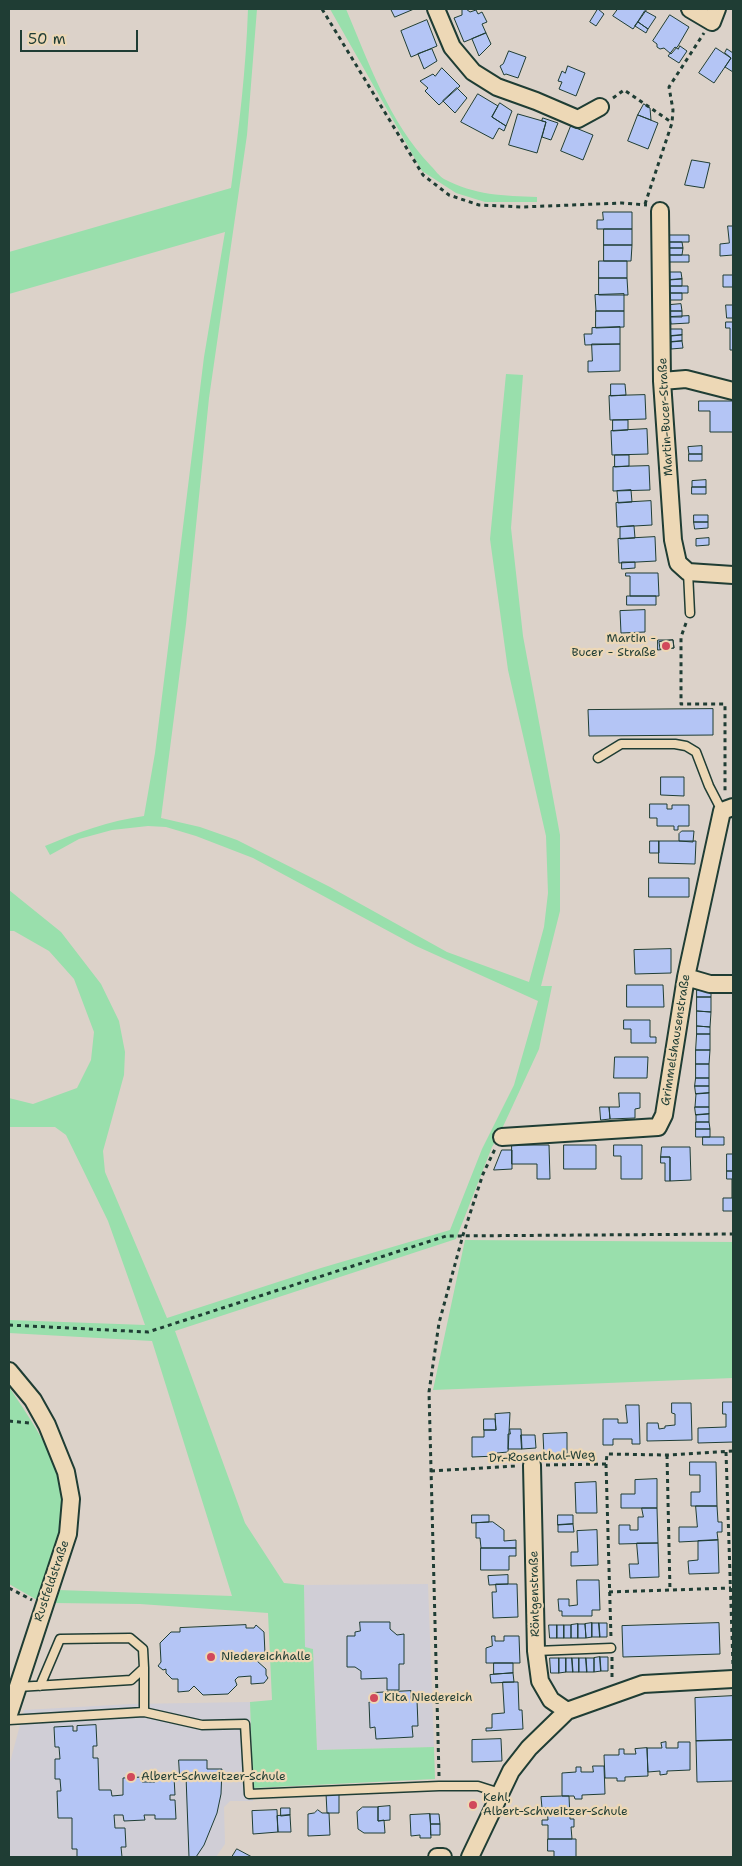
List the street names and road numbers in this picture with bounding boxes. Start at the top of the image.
street label: Martin-Bucer-Straße [656,357,676,477]
street label: Grimmelshausenstraße [658,973,694,1107]
street label: Dr.-Rosenthal-Weg [489,1448,595,1466]
street label: Rustfeldstraße [31,1538,73,1624]
street label: Röntgenstraße [527,1551,543,1637]

